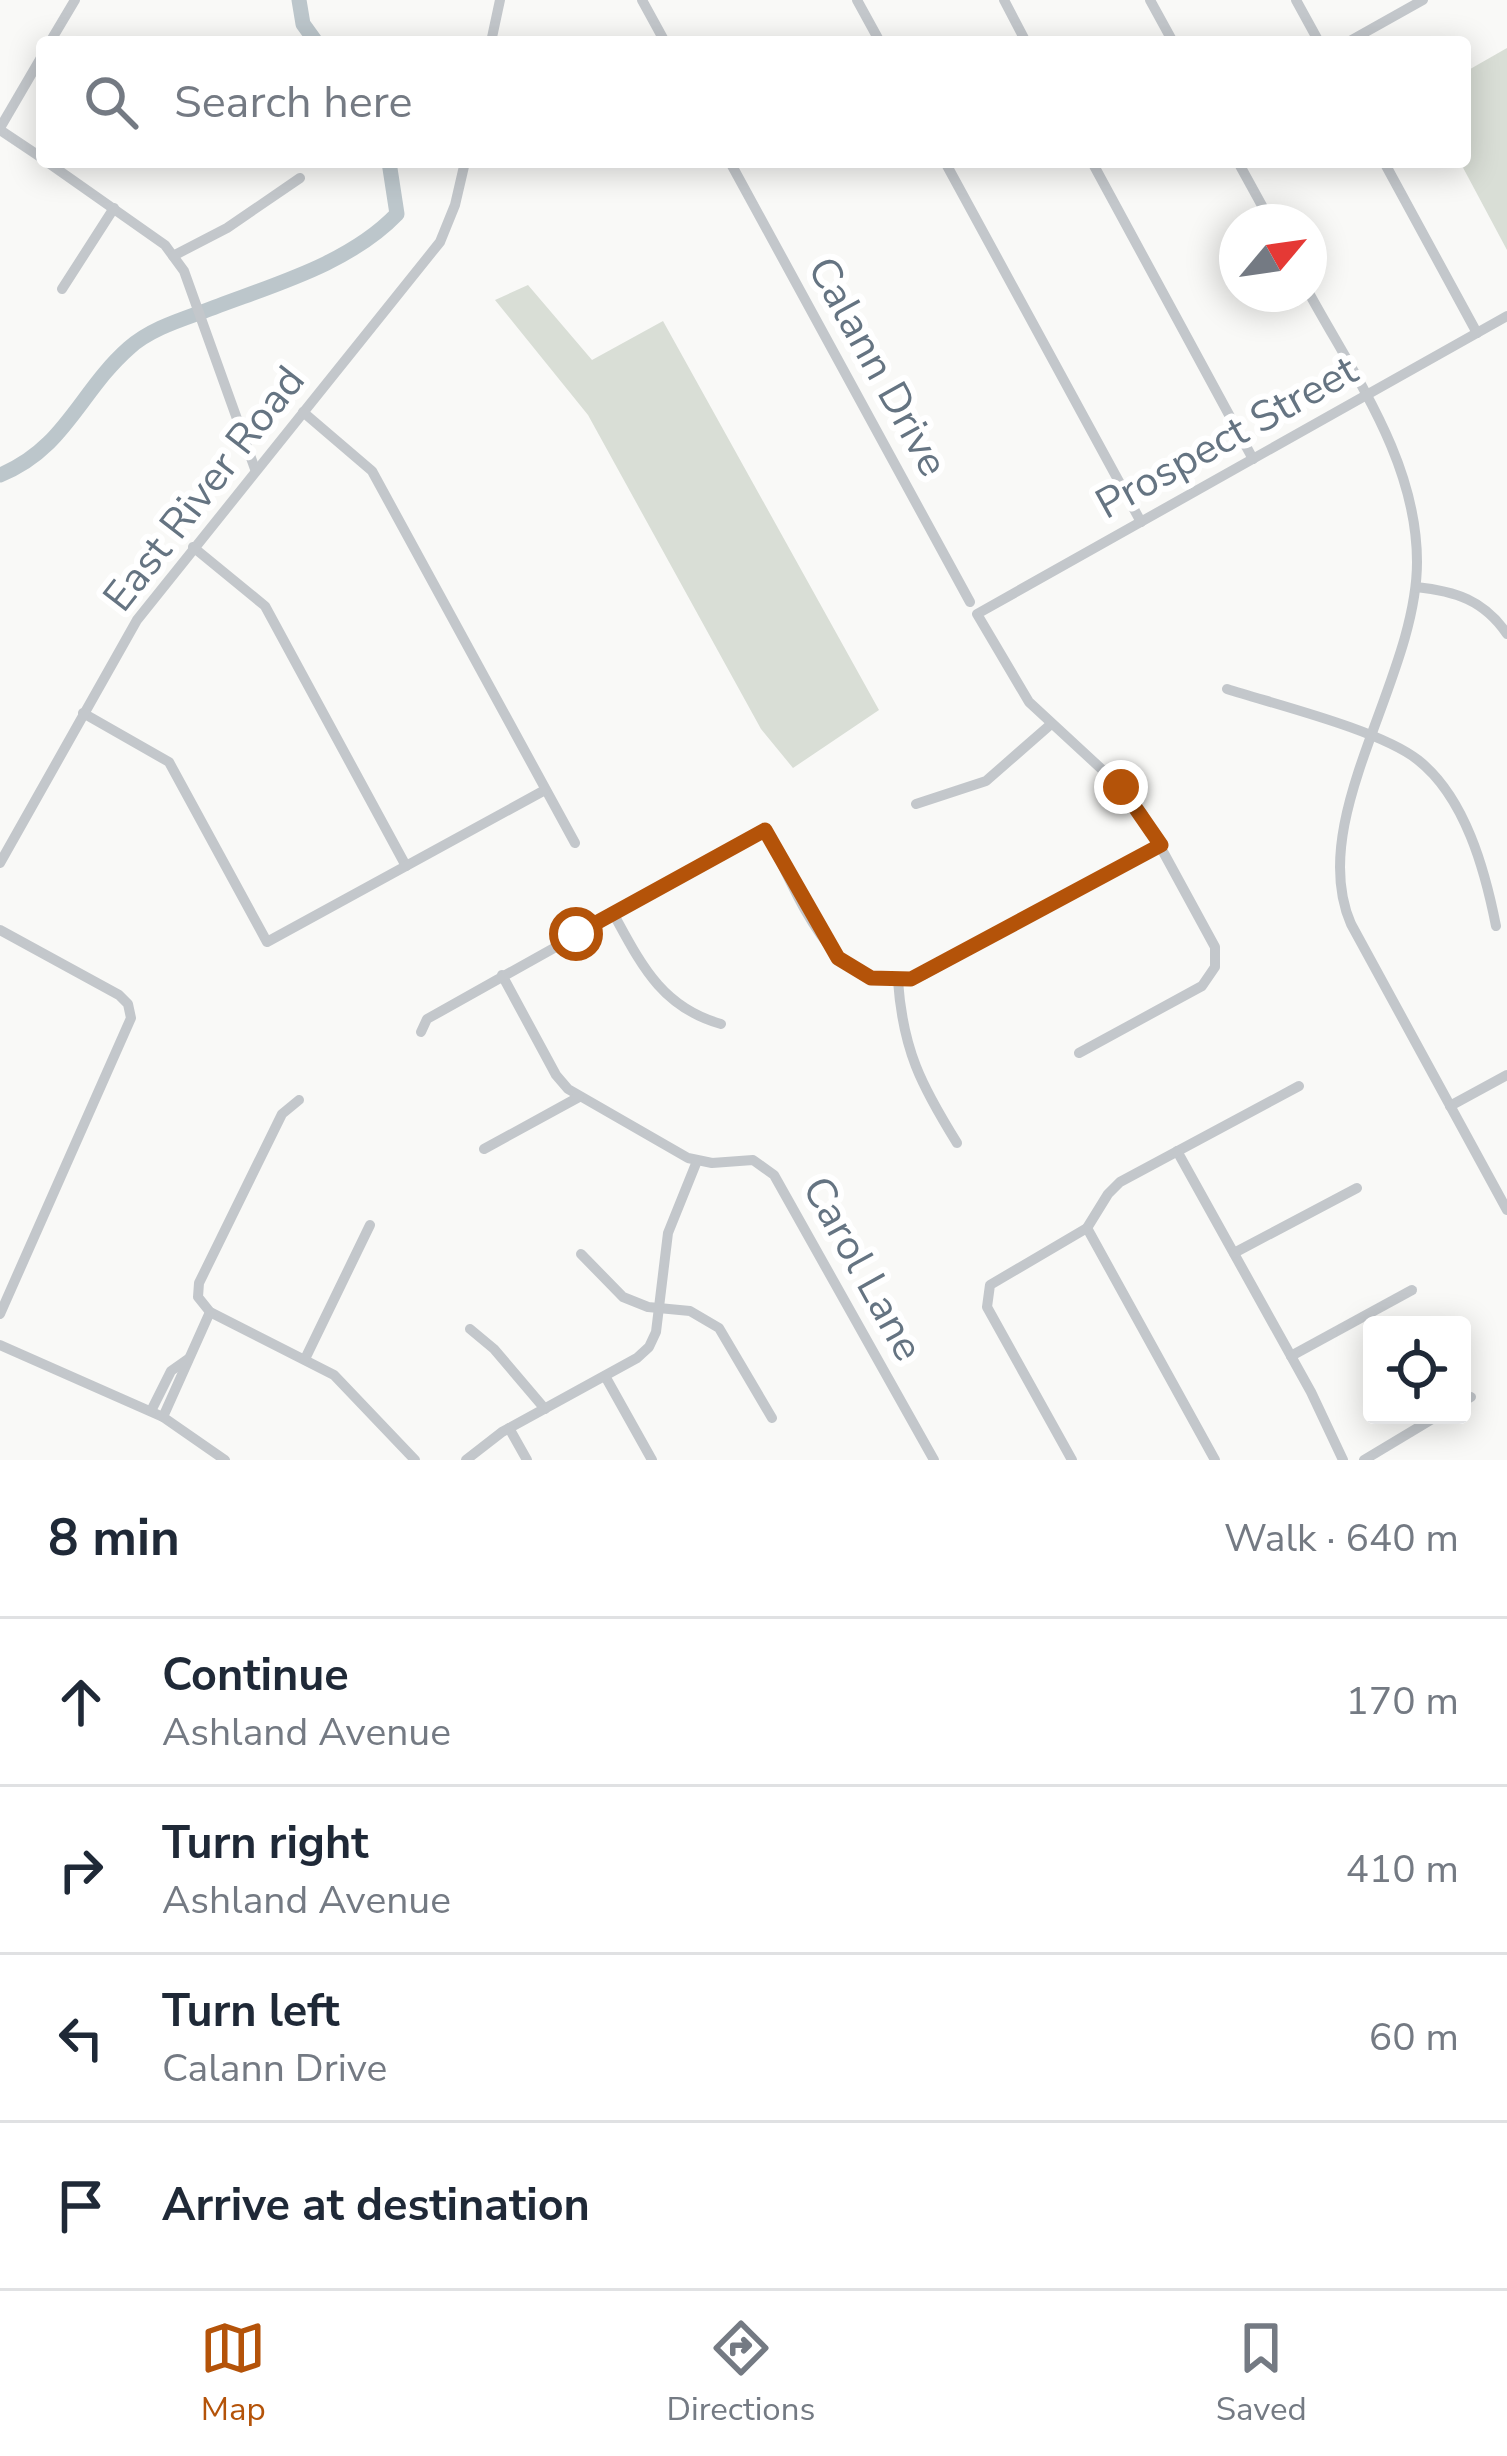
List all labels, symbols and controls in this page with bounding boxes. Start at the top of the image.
search box [36,36,1471,168]
icon: search [78,69,144,135]
text: Search here [174,72,413,133]
north arrow [1219,204,1327,312]
street label: Calann Drive [794,247,961,487]
street label: Prospect Street [1086,342,1368,533]
street label: East River Road [90,354,318,623]
route end [1094,760,1148,814]
route start [549,907,603,961]
street label: Carol Lane [789,1166,937,1371]
map controls [1363,1316,1471,1424]
button: locate [1363,1316,1471,1424]
text: 8 min [48,1503,180,1573]
text: Walk · 640 m [1224,1512,1459,1565]
text: Continue [162,1645,349,1706]
icon: ahead [48,1669,114,1735]
text: 170 m [1345,1675,1459,1728]
text: Ashland Avenue [162,1706,451,1759]
text: Turn right [162,1813,369,1874]
icon: right [48,1837,114,1903]
text: 410 m [1345,1843,1459,1896]
text: Ashland Avenue [162,1874,451,1927]
text: Turn left [162,1981,340,2042]
icon: left [48,2005,114,2071]
text: 60 m [1369,2011,1459,2064]
text: Calann Drive [162,2042,387,2095]
icon: arrive [48,2173,114,2239]
text: Arrive at destination [162,2175,590,2236]
tab: Map [200,2315,266,2432]
tab: Directions [667,2315,815,2432]
tab: Saved [1216,2315,1307,2432]

